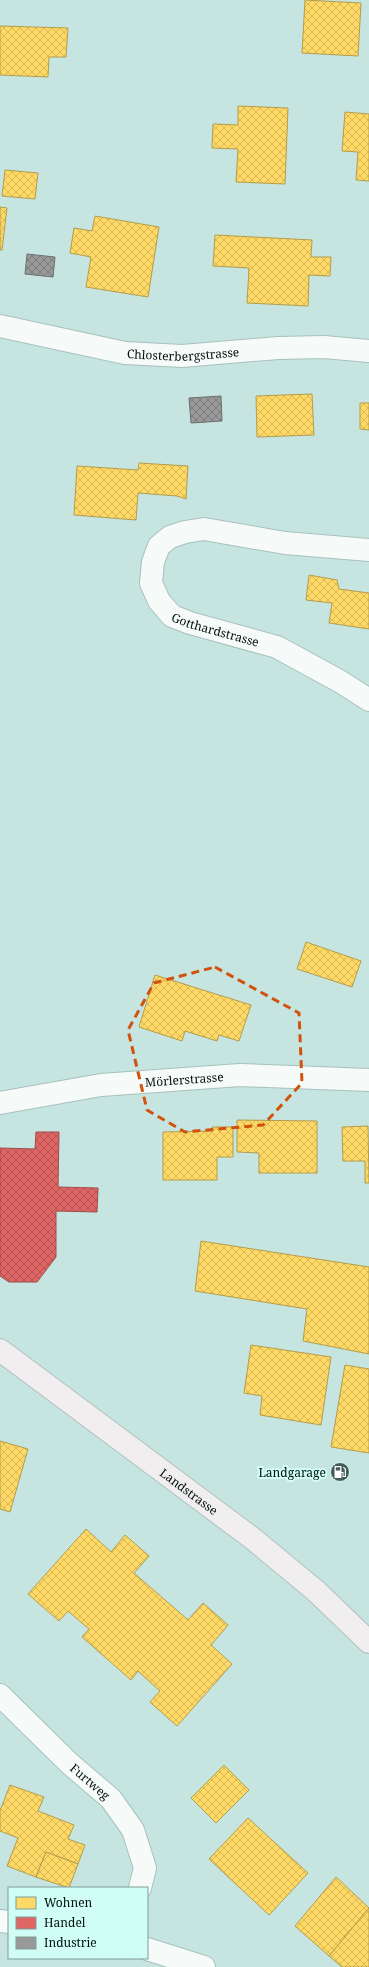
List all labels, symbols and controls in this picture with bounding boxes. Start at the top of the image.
street label: Chlosterbergstrasse [126,343,240,365]
street label: Gotthardstrasse [169,608,261,650]
street label: Mörlerstrasse [144,1068,224,1090]
fuel station icon: Landgarage [329,1461,351,1483]
street label: Landstrasse [157,1464,222,1518]
place label: Landgarage [258,1464,326,1481]
street label: Furtweg [67,1759,114,1804]
legend [8,1887,148,1959]
text: Wohnen [44,1894,93,1911]
text: Handel [44,1914,86,1931]
text: Industrie [44,1934,97,1951]

